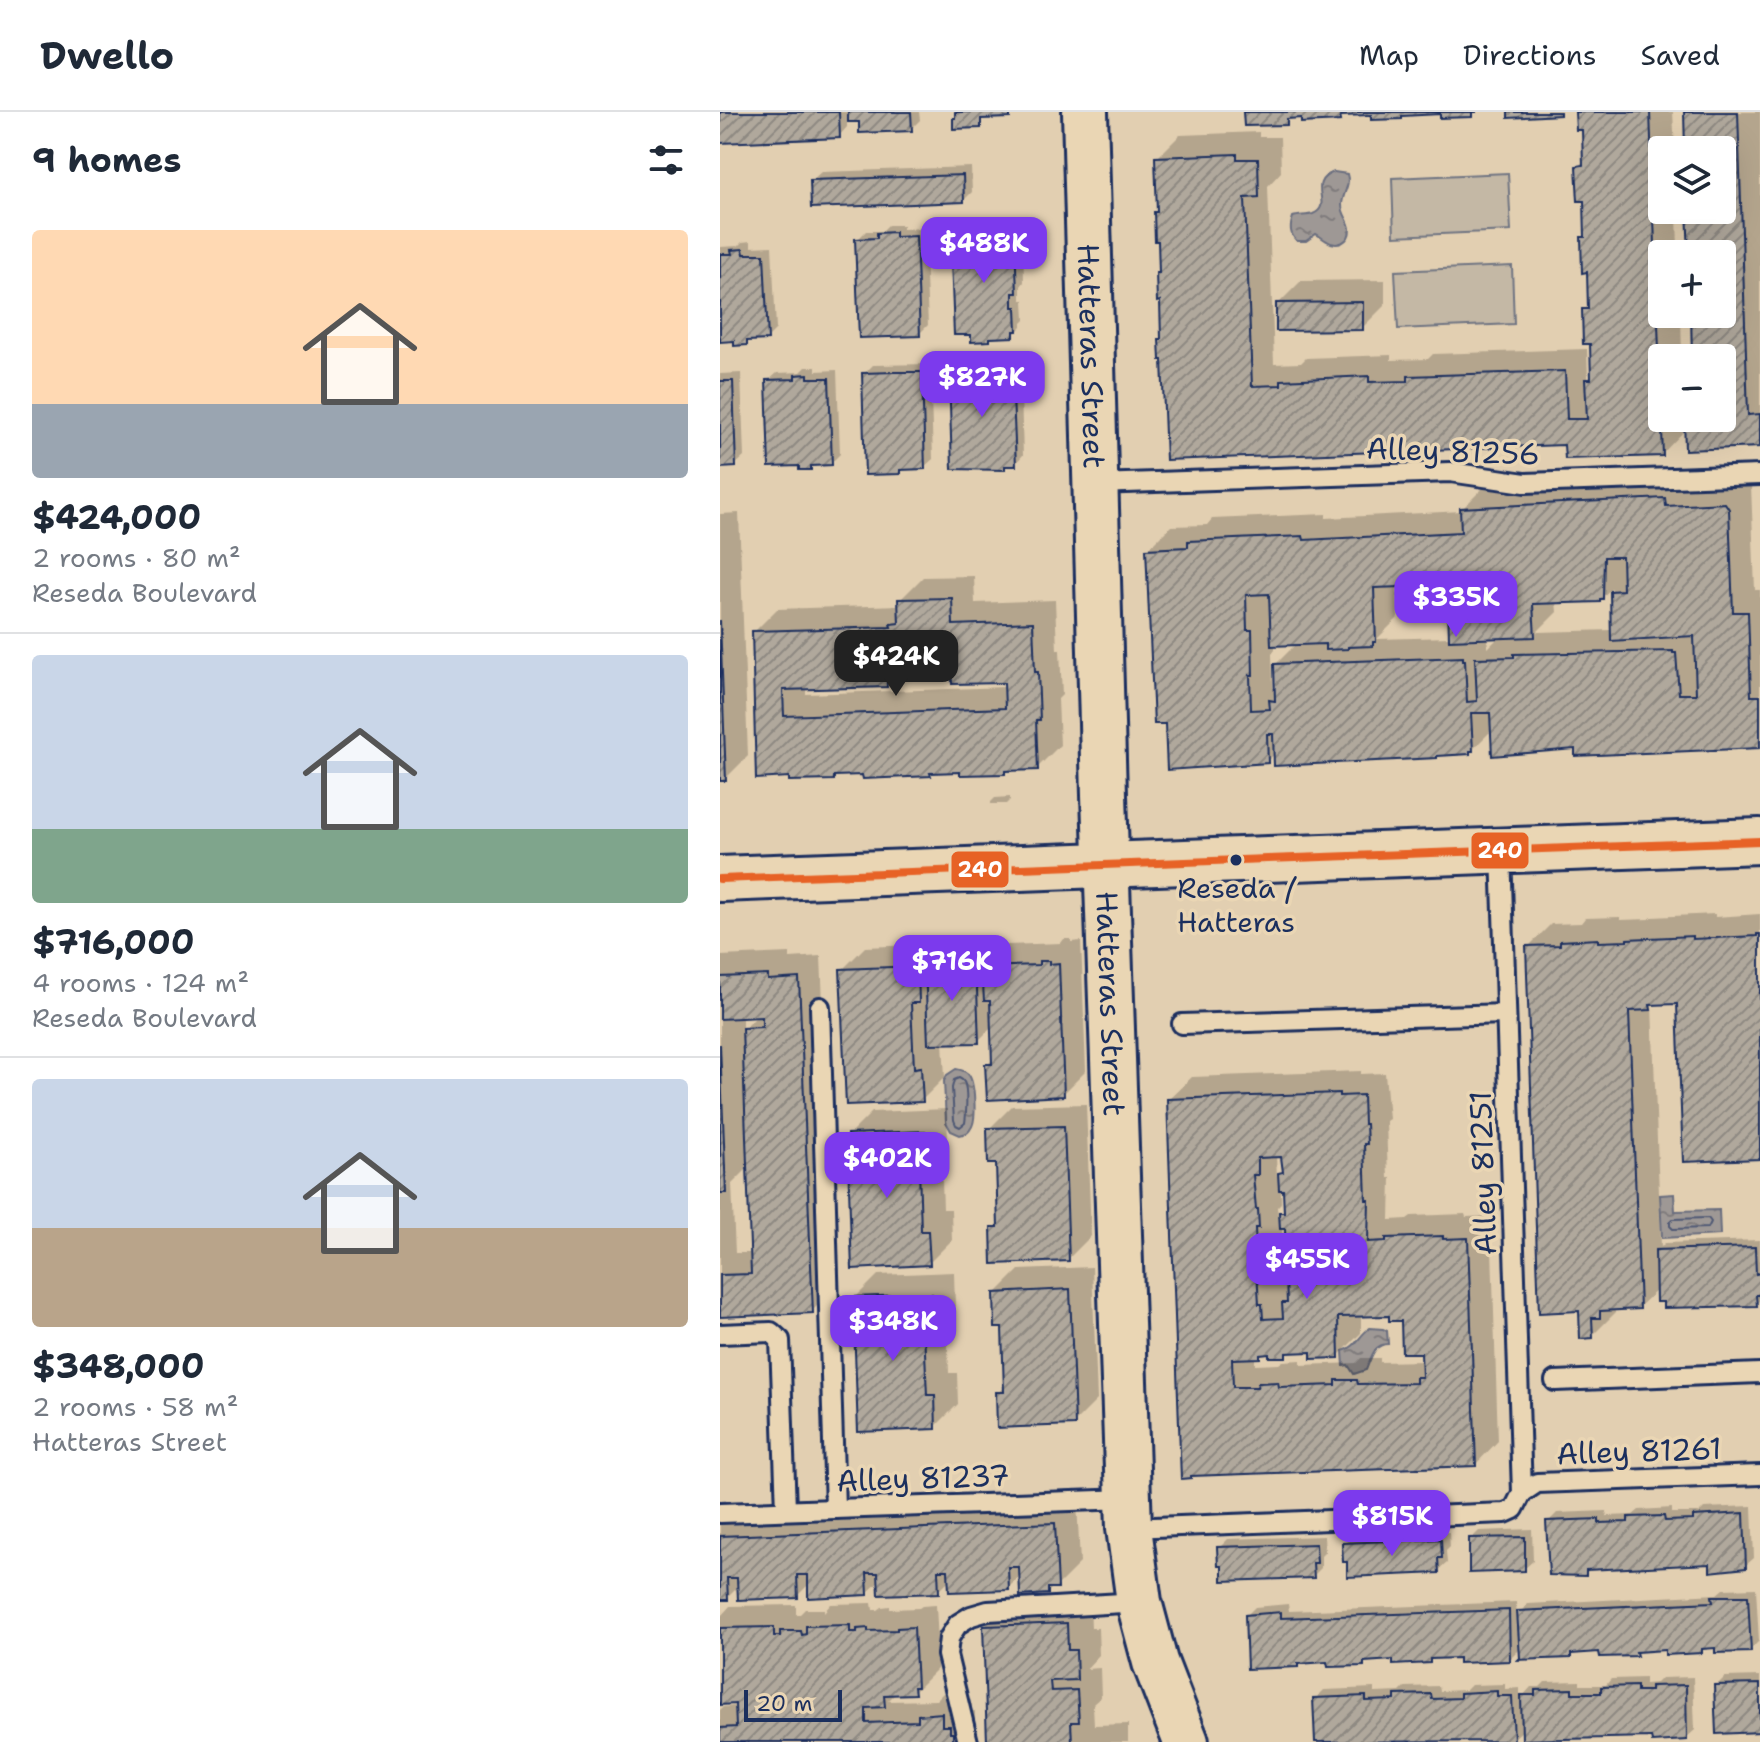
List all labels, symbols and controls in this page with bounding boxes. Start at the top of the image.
text: Dwello [40,30,174,81]
text: Map [1359,36,1419,74]
text: Directions [1463,36,1597,74]
text: Saved [1641,36,1720,74]
map controls [1648,136,1736,432]
button: layers [1648,136,1736,224]
text: 9 homes [32,137,181,183]
icon: filters [644,138,688,182]
pin: $488K [928,217,1040,285]
text: $488K [939,225,1029,260]
button: + [1648,240,1736,328]
street label: Hatteras Street [1068,243,1115,469]
icon: home [288,282,432,426]
button: − [1648,344,1736,432]
pin: $827K [926,351,1038,419]
text: $827K [938,359,1026,394]
street label: Alley 81256 [1365,427,1541,475]
text: $424,000 [32,494,201,540]
text: 2 rooms · 80 m² [32,540,241,575]
pin: $335K [1400,571,1512,639]
text: Reseda Boulevard [32,575,257,610]
text: $335K [1412,579,1500,614]
pin: $424K [840,630,952,698]
text: $424K [852,638,940,673]
icon: home [288,707,432,851]
line badge: 240 [1470,831,1530,870]
text: 240 [1477,836,1523,865]
line badge: 240 [950,850,1010,889]
marker: Reseda / Hatteras [1228,852,1244,868]
text: 240 [957,855,1003,884]
place label: Reseda / Hatteras [1177,869,1297,941]
street label: Hatteras Street [1087,890,1135,1117]
text: $716,000 [32,919,194,965]
pin: $716K [896,935,1008,1003]
text: $716K [911,943,993,978]
text: 4 rooms · 124 m² [32,965,249,1000]
text: Reseda Boulevard [32,1000,257,1035]
street label: Alley 81251 [1460,1090,1506,1256]
icon: home [288,1131,432,1275]
pin: $402K [831,1132,943,1200]
text: $402K [842,1140,932,1175]
pin: $455K [1251,1233,1363,1301]
text: $455K [1264,1241,1350,1276]
pin: $348K [837,1295,949,1363]
text: $348K [848,1303,938,1338]
text: $348,000 [32,1343,205,1389]
text: 2 rooms · 58 m² [32,1389,238,1424]
text: Hatteras Street [32,1424,227,1459]
street label: Alley 81261 [1556,1428,1722,1474]
street label: Alley 81237 [836,1454,1010,1502]
pin: $815K [1336,1490,1448,1558]
text: $815K [1351,1498,1433,1533]
scale bar [744,1686,842,1722]
text: 20 m [756,1689,813,1718]

